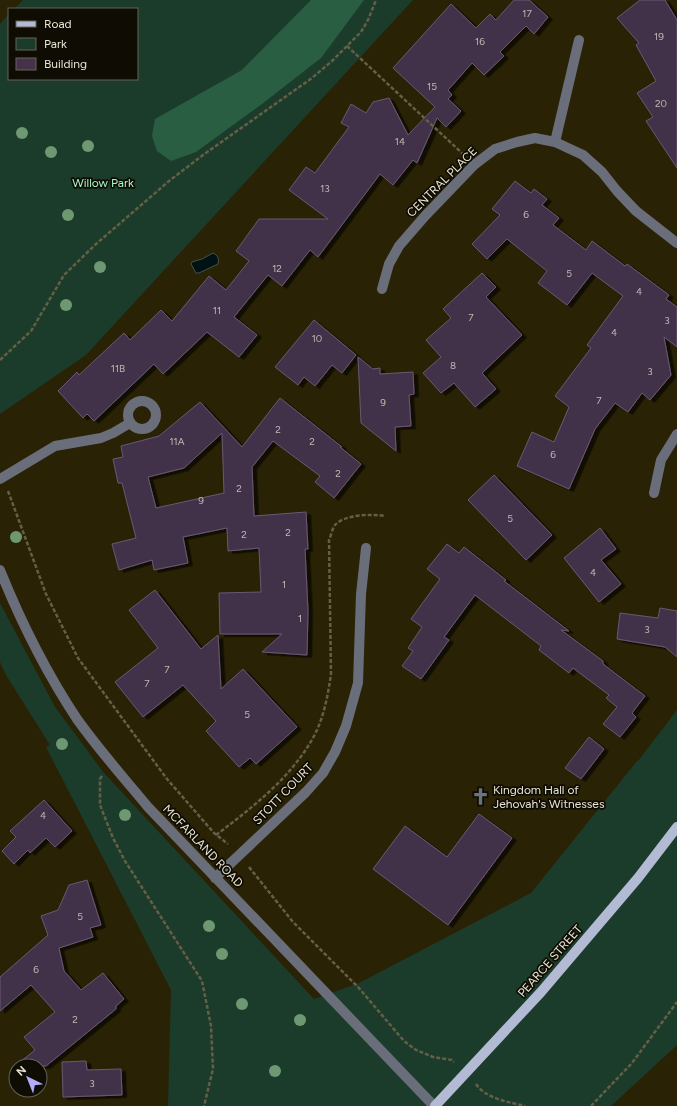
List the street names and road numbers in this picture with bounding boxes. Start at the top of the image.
street label: CENTRAL PLACE [404,144,480,220]
street label: STOTT COURT [250,760,316,828]
street label: MCFARLAND ROAD [160,802,246,890]
street label: PEARCE STREET [515,922,585,1000]

